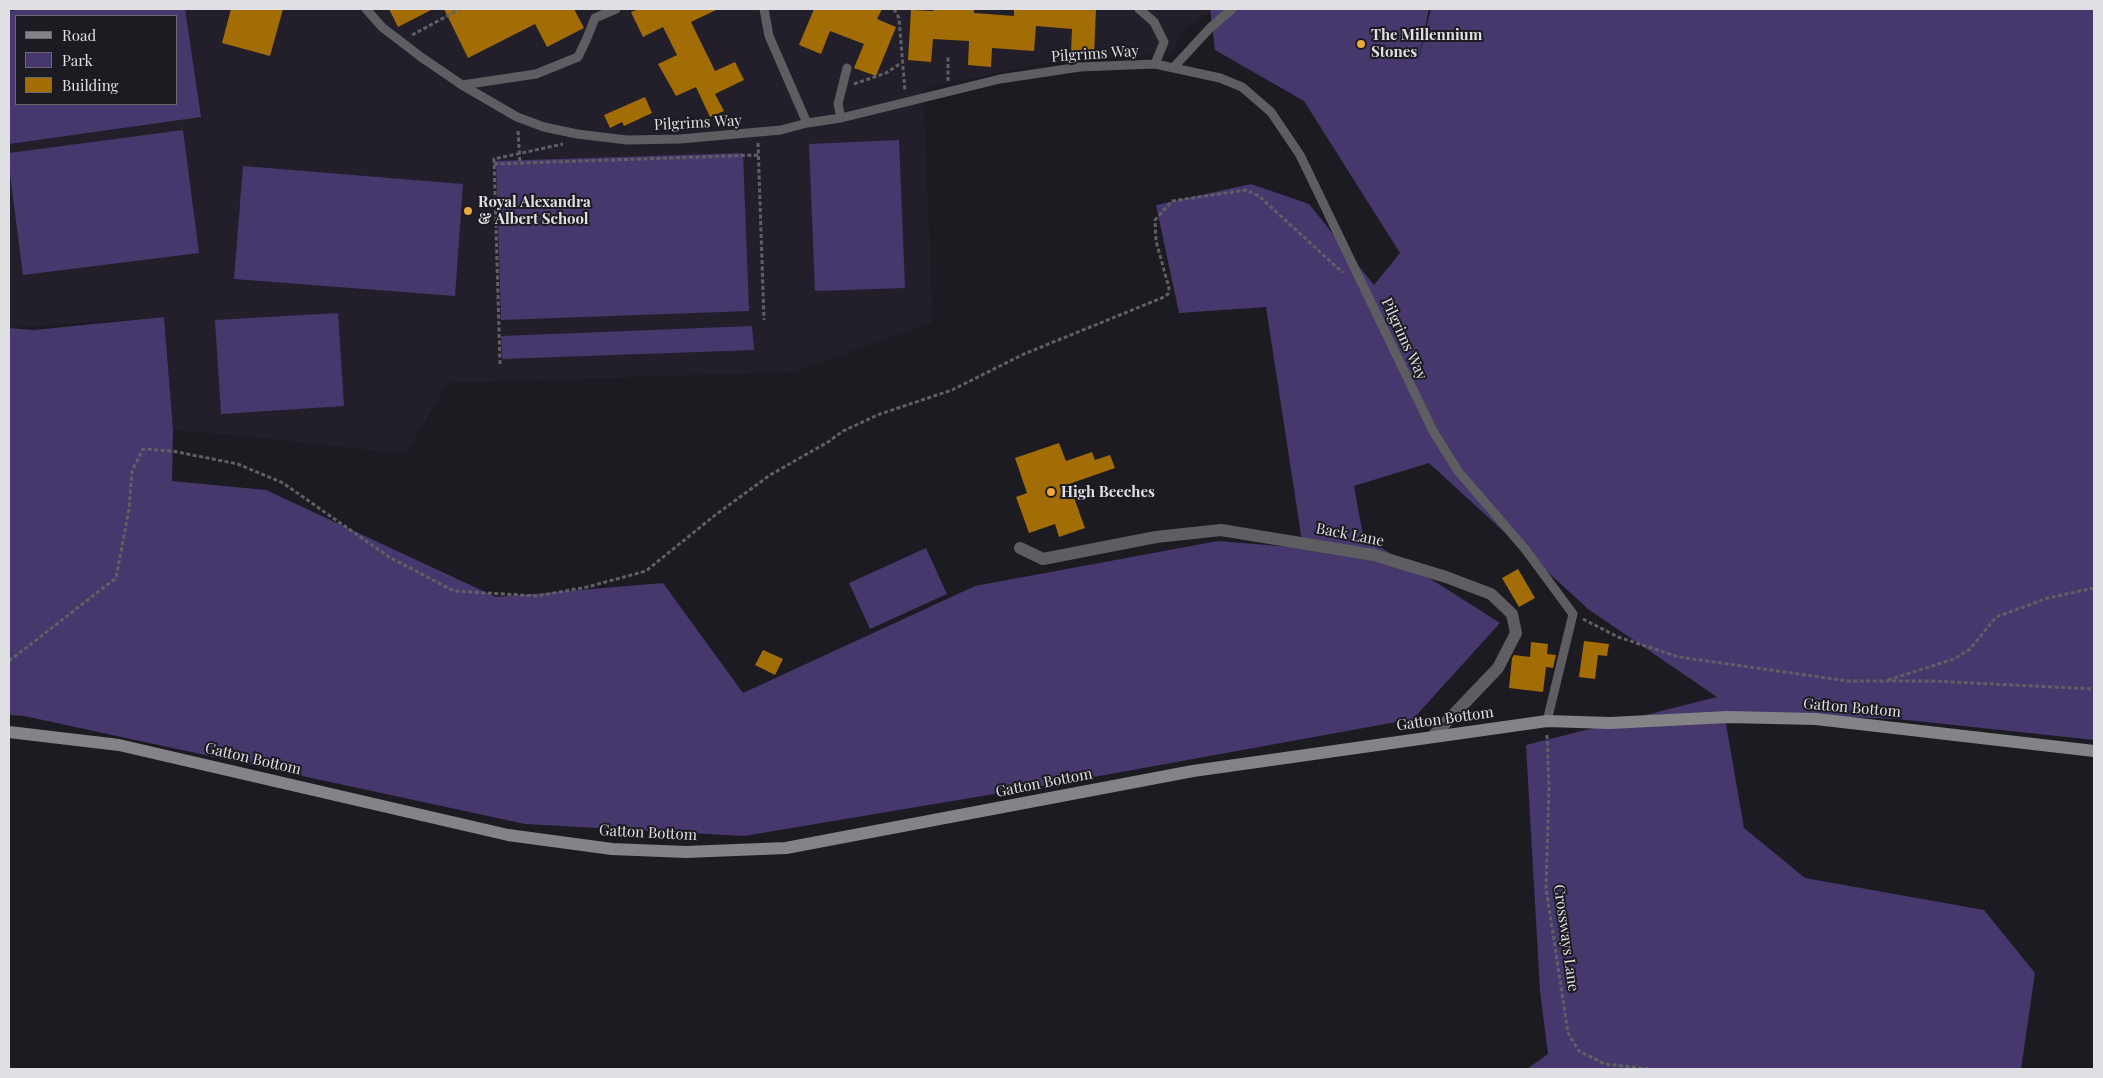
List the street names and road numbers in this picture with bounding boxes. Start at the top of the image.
street label: Pilgrims Way [1050,42,1140,66]
street label: Pilgrims Way [654,112,742,134]
street label: Pilgrims Way [1377,295,1431,383]
street label: Back Lane [1314,520,1386,550]
street label: Gatton Bottom [1802,695,1902,721]
street label: Gatton Bottom [1395,703,1495,735]
street label: Gatton Bottom [203,739,303,779]
street label: Gatton Bottom [994,765,1094,801]
street label: Gatton Bottom [599,821,697,845]
street label: Crossways Lane [1550,883,1582,993]

